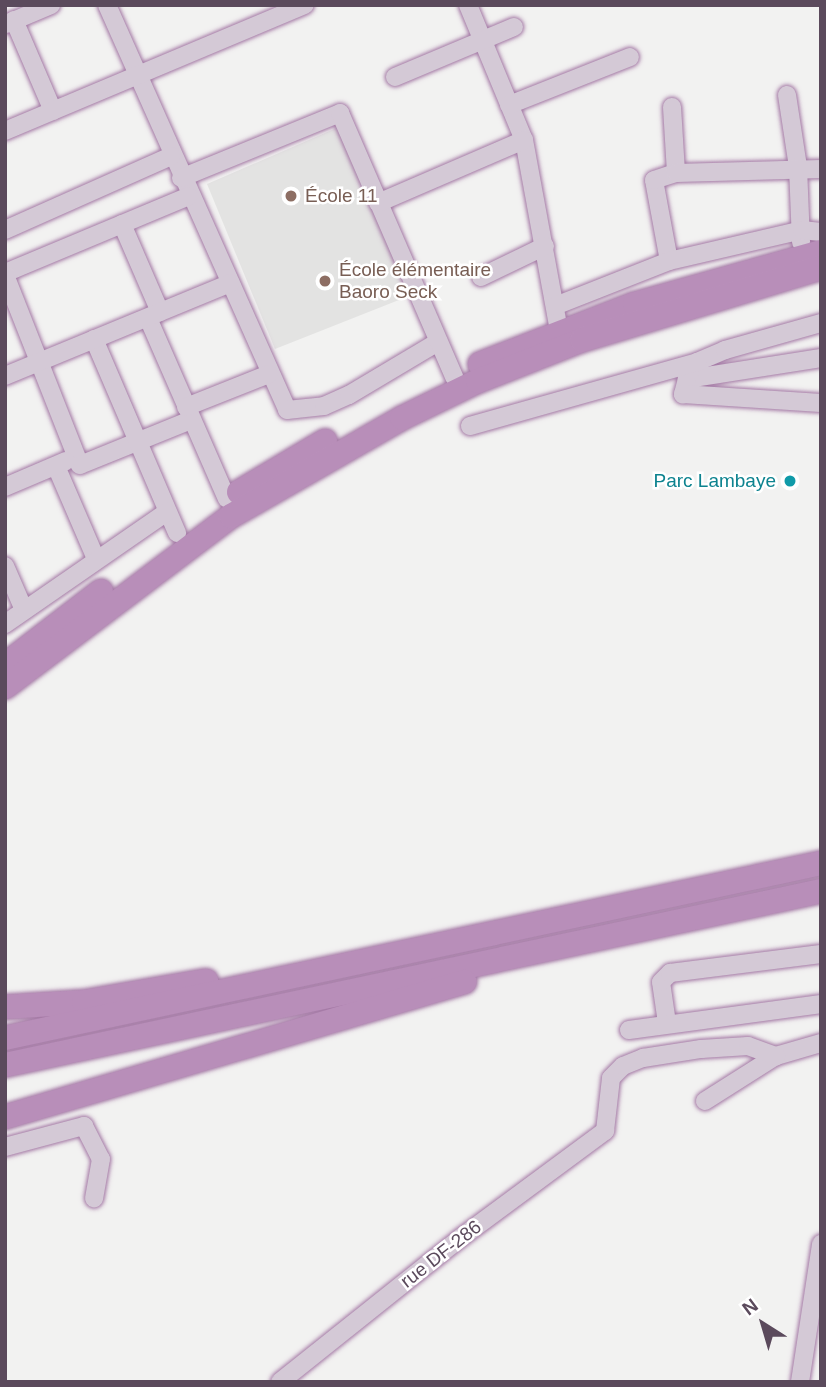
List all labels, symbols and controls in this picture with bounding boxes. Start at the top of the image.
place label: École 11 [305,185,378,207]
marker: École 11 [283,188,299,204]
place label: École élémentaire Baoro Seck [339,259,491,303]
marker: École élémentaire Baoro Seck [317,273,333,289]
place label: Parc Lambaye [653,470,776,492]
marker: Parc Lambaye [782,473,798,489]
street label: rue DF-286 [396,1215,486,1293]
north arrow [728,1289,798,1359]
text: N [738,1294,762,1319]

